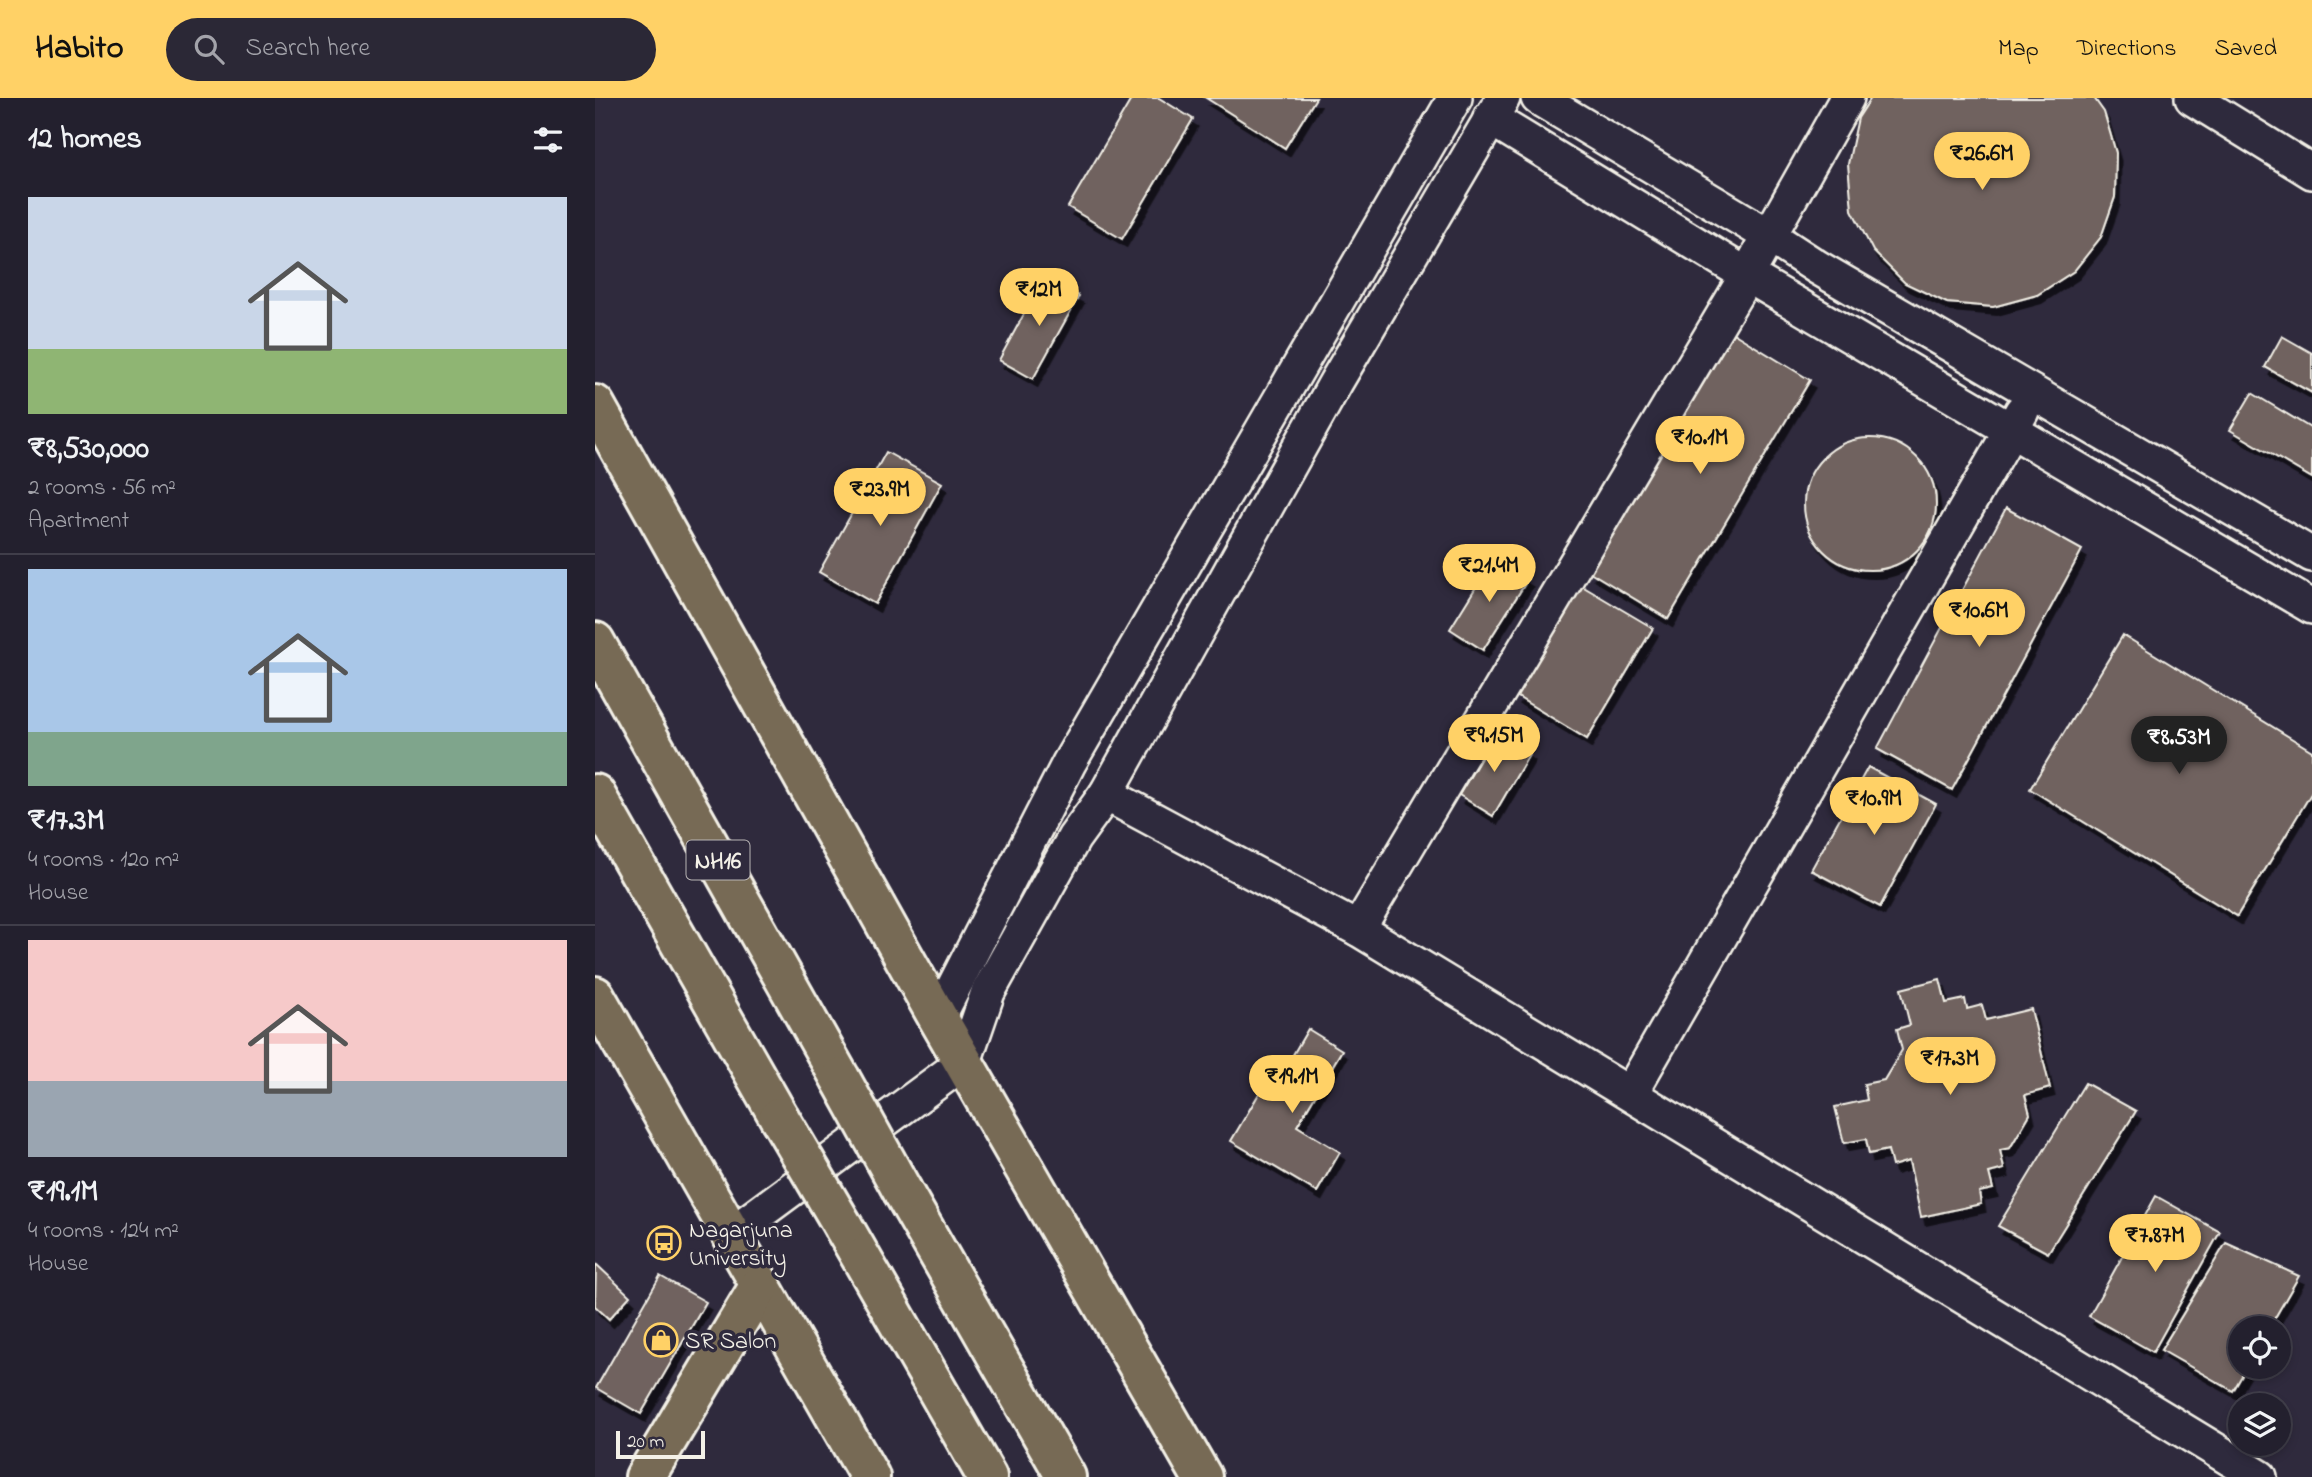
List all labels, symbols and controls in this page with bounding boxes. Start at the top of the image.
search box [166,18,656,81]
text: Habito [35,25,124,73]
icon: search [190,30,228,68]
text: Search here [246,30,370,68]
text: Map [1998,32,2039,67]
text: Directions [2077,32,2176,67]
text: Saved [2214,32,2277,67]
text: 12 homes [28,118,142,162]
icon: filters [529,121,567,159]
pin: ₹26.6M [1925,132,2039,192]
text: ₹26.6M [1950,138,2014,171]
icon: home [235,243,361,369]
pin: ₹12M [998,268,1080,328]
text: ₹12M [1016,274,1062,307]
pin: ₹10.1M [1643,416,1757,476]
text: ₹10.1M [1671,422,1729,455]
text: ₹8,530,000 [28,428,149,472]
pin: ₹23.9M [823,468,937,528]
text: 2 rooms · 56 m² [28,472,176,505]
text: ₹23.9M [850,474,910,507]
text: Apartment [28,505,129,538]
pin: ₹21.4M [1432,545,1546,604]
text: ₹21.4M [1459,550,1519,583]
pin: ₹10.6M [1922,589,2036,649]
text: ₹10.6M [1949,595,2009,628]
icon: home [235,615,361,741]
pin: ₹9.15M [1437,714,1551,774]
pin: ₹8.53M [2122,716,2236,776]
text: ₹9.15M [1464,720,1524,753]
text: ₹8.53M [2147,722,2211,755]
pin: ₹10.9M [1817,778,1931,837]
text: ₹10.9M [1846,783,1902,816]
text: ₹17.3M [28,800,105,844]
road number: NH16 [687,840,749,880]
text: 4 rooms · 120 m² [28,844,179,877]
text: House [28,877,88,910]
icon: home [235,986,361,1112]
pin: ₹17.3M [1893,1038,2007,1097]
text: ₹17.3M [1921,1043,1979,1076]
pin: ₹19.1M [1235,1056,1349,1115]
text: ₹19.1M [1265,1061,1319,1094]
text: ₹19.1M [28,1171,98,1215]
place label: Nagarjuna University [689,1214,793,1278]
pin: ₹7.87M [2098,1214,2212,1274]
text: 4 rooms · 124 m² [28,1215,179,1248]
text: ₹7.87M [2125,1220,2185,1253]
bus stop icon: Nagarjuna University [645,1224,683,1262]
text: House [28,1248,88,1281]
map controls [2228,1316,2291,1456]
button: locate [2228,1316,2291,1379]
shop icon: SR Salon [642,1321,680,1359]
place label: SR Salon [685,1325,776,1360]
button: layers [2228,1393,2291,1456]
scale bar [616,1428,705,1460]
text: 20 m [627,1429,664,1456]

